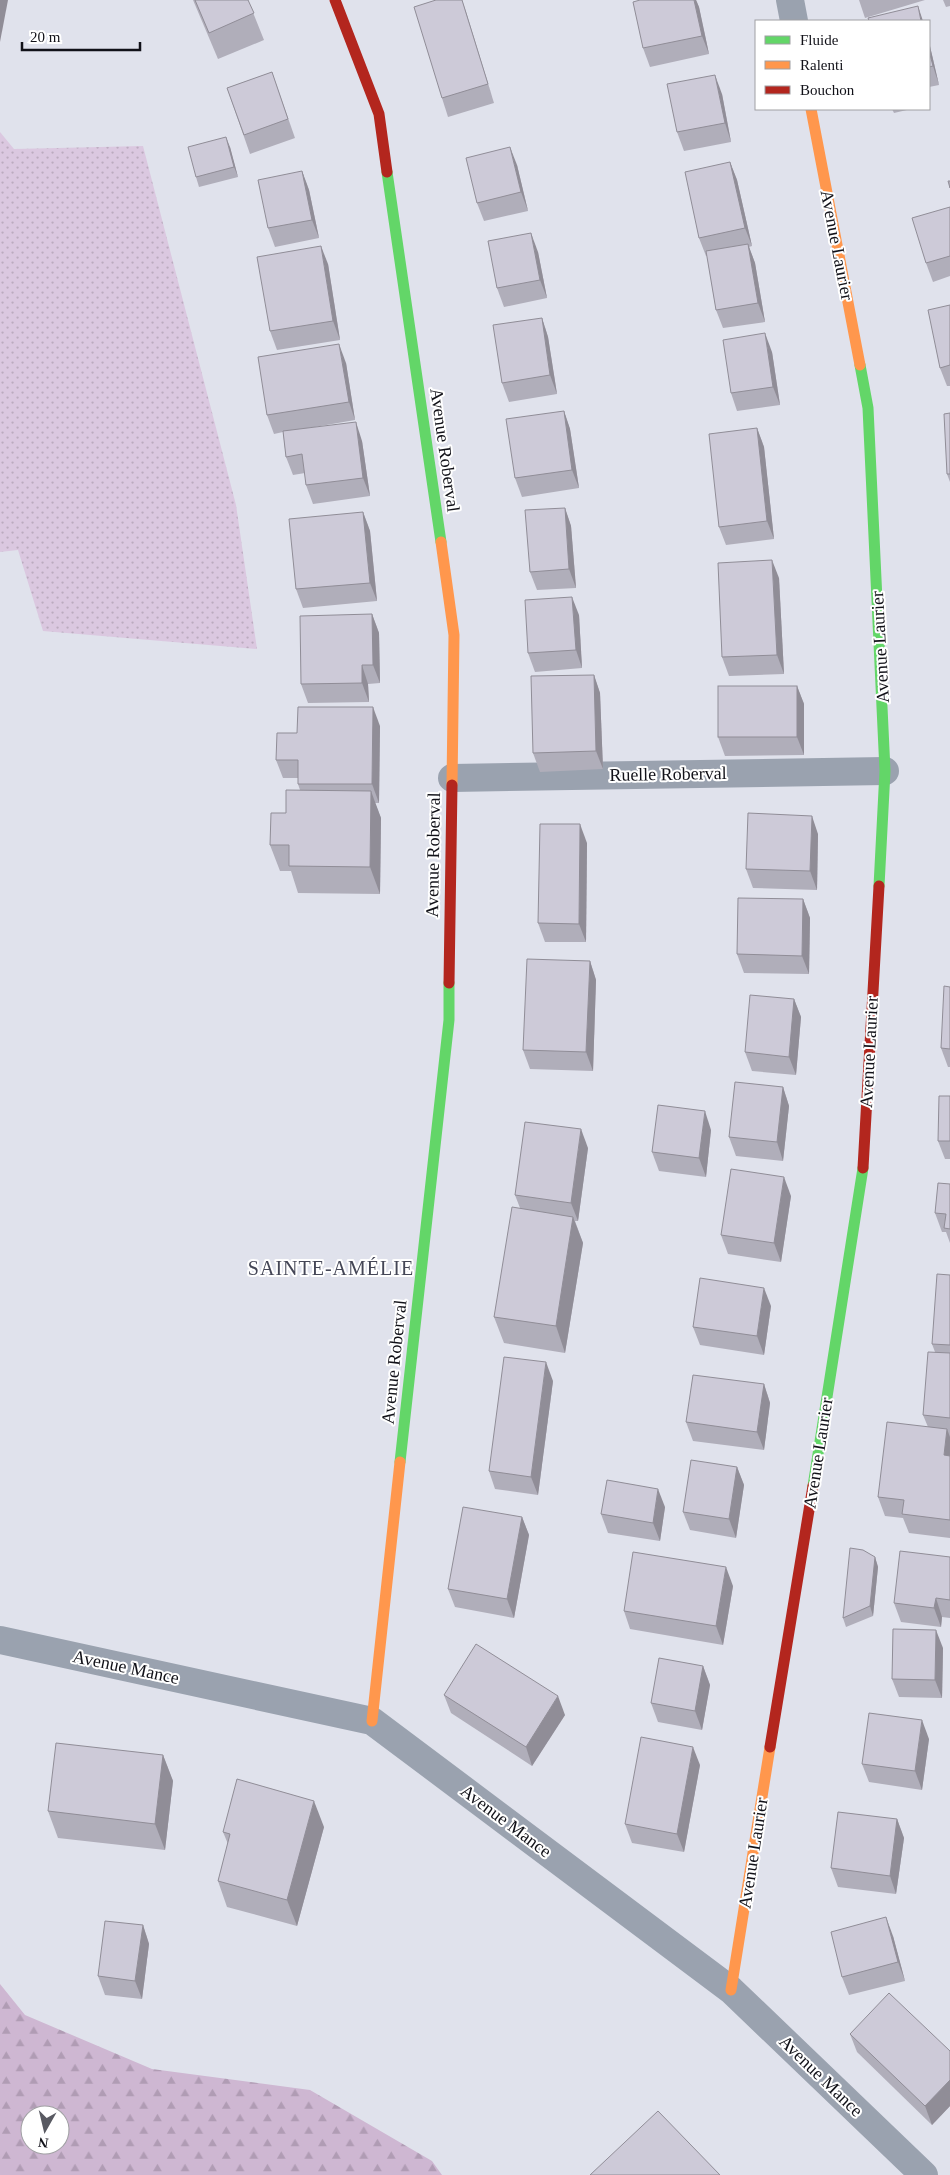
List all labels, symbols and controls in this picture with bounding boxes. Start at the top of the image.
scale bar [22,20,140,52]
legend [755,20,930,110]
text: 20 m [30,29,61,45]
text: Fluide [800,32,839,48]
text: Ralenti [800,57,843,73]
text: Bouchon [800,82,855,98]
street label: Avenue Laurier [816,188,858,302]
street label: Avenue Roberval [426,387,464,513]
street label: Avenue Laurier [867,590,893,704]
street label: Ruelle Roberval [609,763,727,785]
street label: Avenue Roberval [422,792,444,918]
street label: Avenue Laurier [856,995,882,1109]
district label: SAINTE-AMÉLIE [248,1257,414,1279]
street label: Avenue Roberval [378,1299,410,1425]
street label: Avenue Laurier [799,1396,837,1510]
street label: Avenue Mance [71,1646,181,1688]
street label: Avenue Mance [457,1780,555,1862]
street label: Avenue Laurier [734,1796,772,1910]
street label: Avenue Mance [775,2031,867,2121]
north arrow [20,2105,70,2155]
text: N [37,2134,49,2151]

